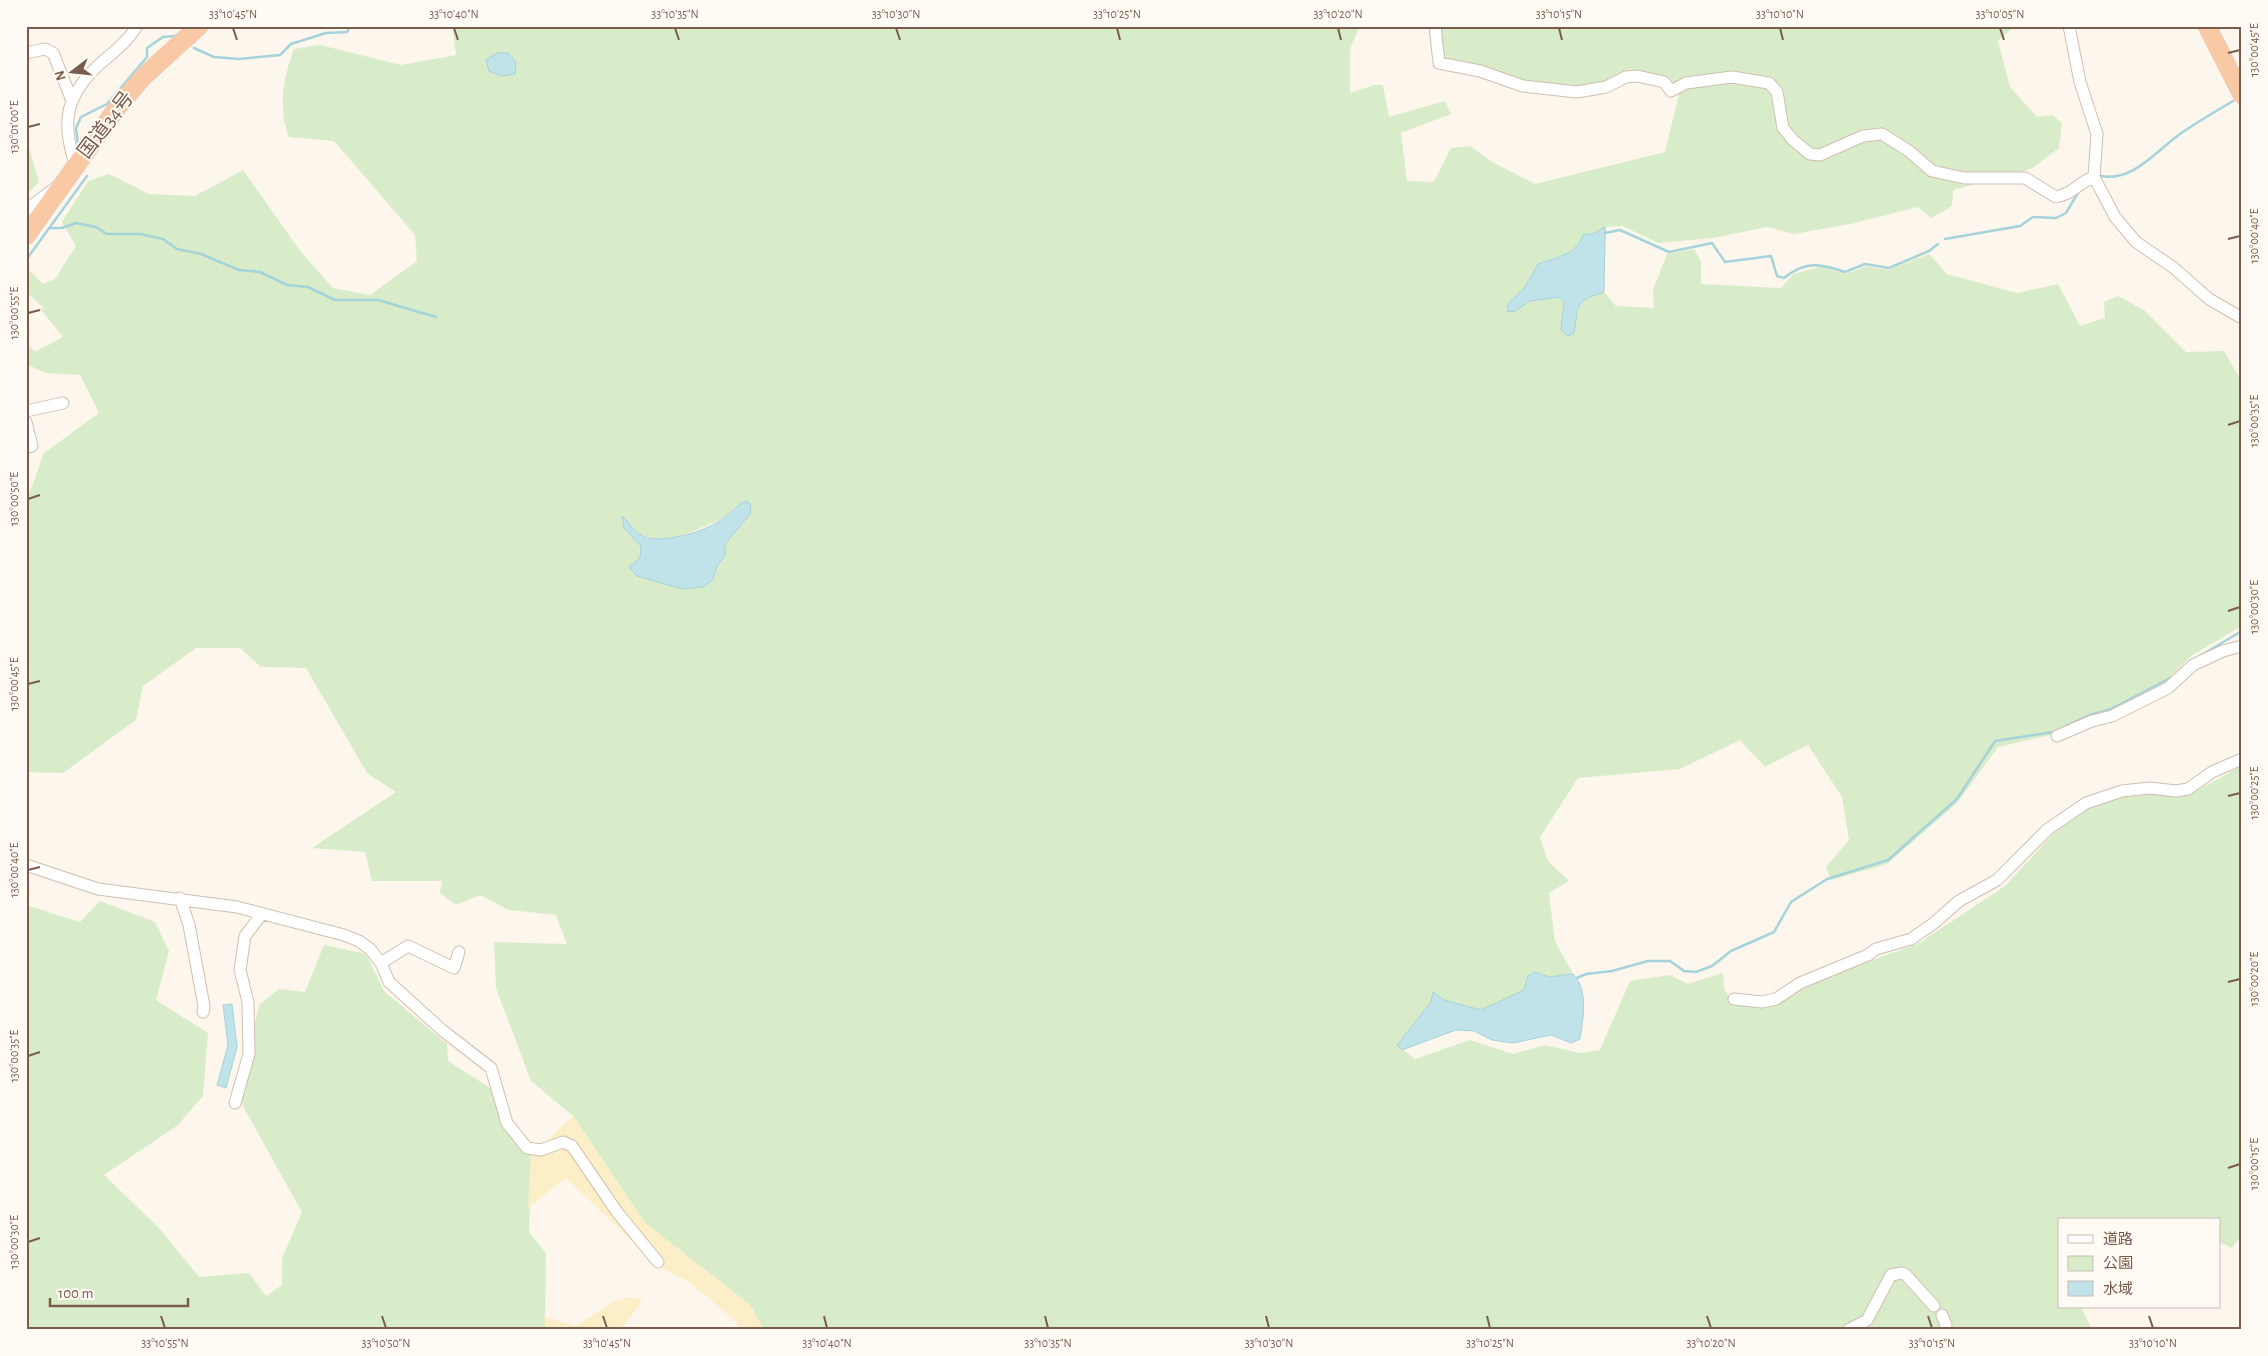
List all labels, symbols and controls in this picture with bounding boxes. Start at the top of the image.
text: 33°10'45"N [209,8,257,20]
text: 33°10'40"N [429,8,479,20]
text: 33°10'35"N [651,8,699,20]
text: 33°10'30"N [872,8,920,20]
text: 33°10'25"N [1093,8,1141,20]
text: 33°10'20"N [1313,8,1363,20]
text: 33°10'15"N [1536,8,1582,20]
text: 33°10'10"N [1756,8,1804,20]
text: 33°10'05"N [1976,8,2024,20]
text: 130°00'45"E [2248,23,2260,77]
north arrow [48,48,98,98]
text: N [52,69,69,82]
street label: 国道34号 [74,87,137,162]
text: 130°01'00"E [8,100,20,154]
text: 130°00'40"E [2248,208,2260,263]
text: 130°00'55"E [8,286,20,339]
text: 130°00'35"E [2248,394,2260,447]
text: 130°00'50"E [8,472,20,526]
text: 130°00'30"E [2248,580,2260,634]
text: 130°00'45"E [8,657,20,711]
text: 130°00'25"E [2248,766,2260,820]
text: 130°00'40"E [8,842,20,897]
text: 130°00'20"E [2248,952,2260,1006]
text: 130°00'35"E [8,1029,20,1082]
text: 130°00'15"E [2248,1138,2260,1190]
text: 130°00'30"E [8,1215,20,1269]
legend [2058,1218,2220,1308]
text: 道路 [2103,1231,2133,1247]
text: 公園 [2103,1255,2133,1271]
scale bar [50,1276,188,1308]
text: 水域 [2103,1281,2133,1297]
text: 100 m [58,1286,93,1301]
text: 33°10'55"N [141,1337,189,1349]
text: 33°10'50"N [362,1337,410,1349]
text: 33°10'45"N [583,1337,631,1349]
text: 33°10'40"N [802,1337,852,1349]
text: 33°10'35"N [1024,1337,1072,1349]
text: 33°10'30"N [1245,1337,1293,1349]
text: 33°10'25"N [1466,1337,1514,1349]
text: 33°10'20"N [1686,1337,1736,1349]
text: 33°10'15"N [1909,1337,1955,1349]
text: 33°10'10"N [2129,1337,2177,1349]

